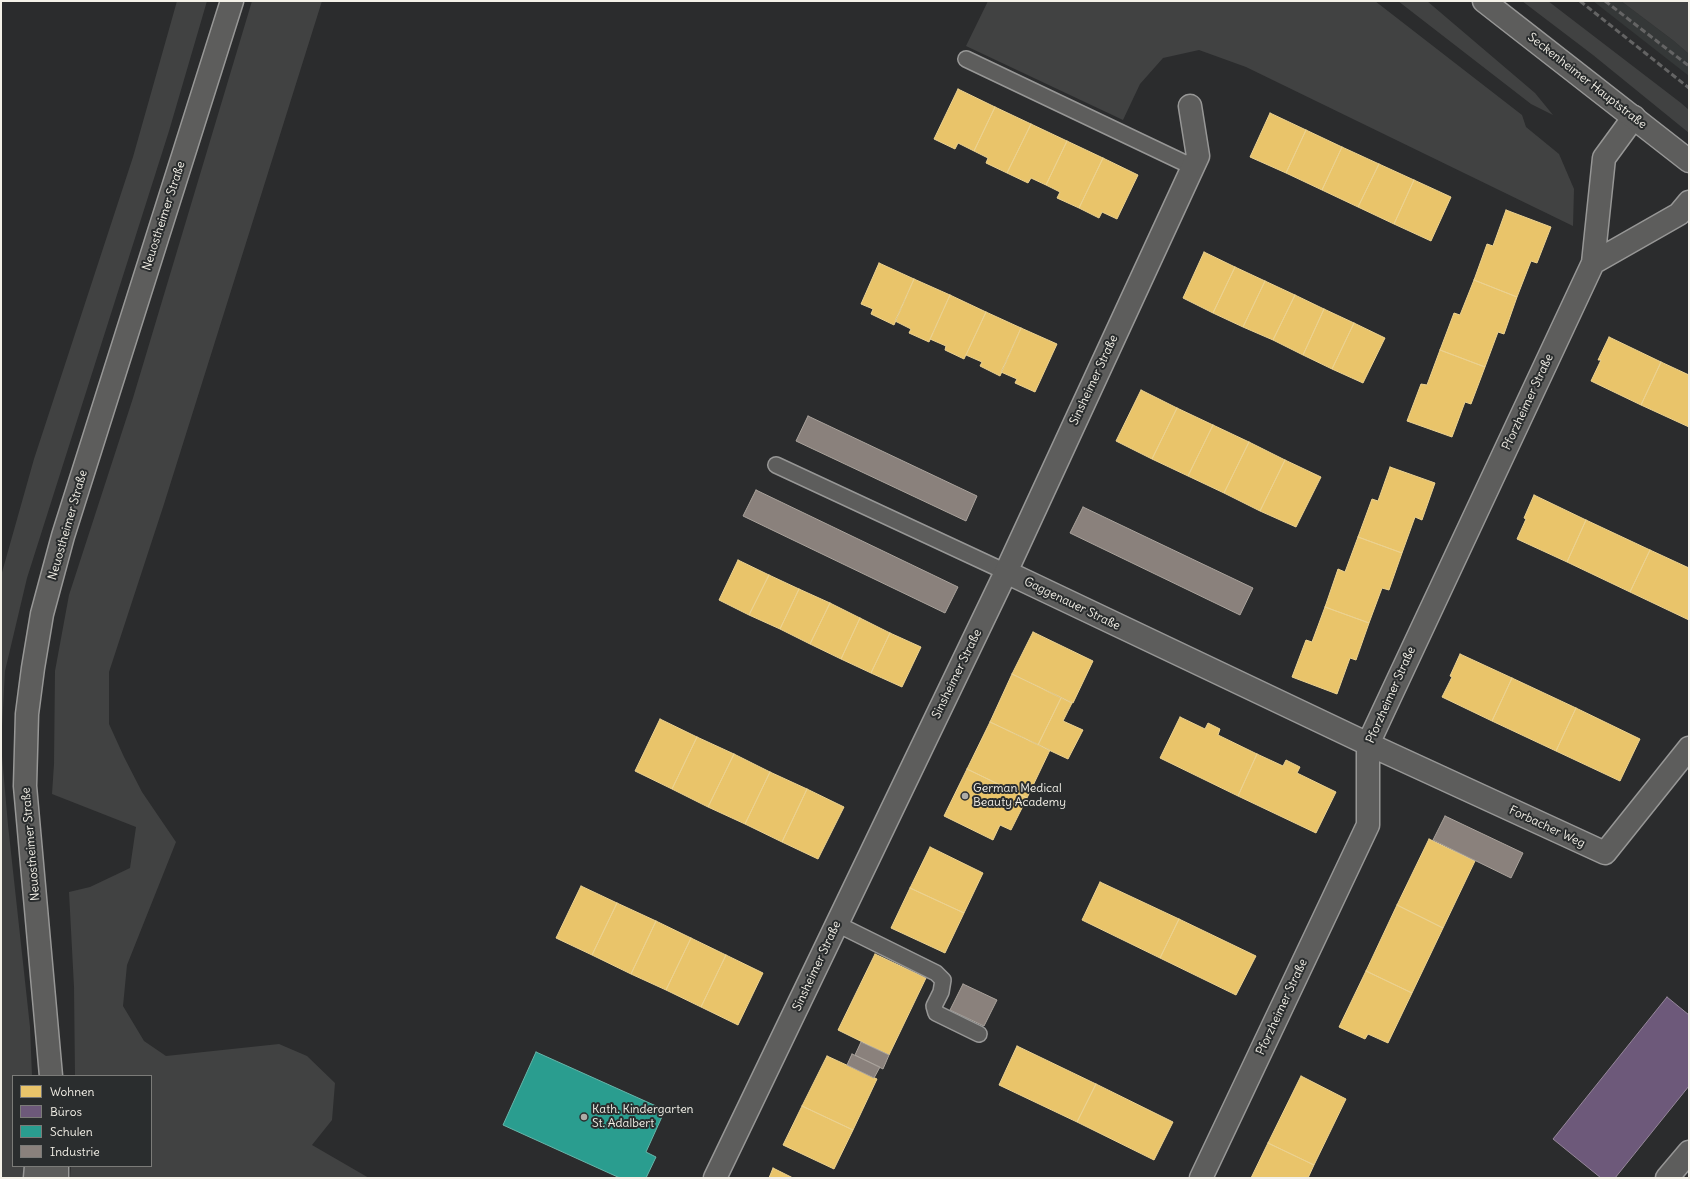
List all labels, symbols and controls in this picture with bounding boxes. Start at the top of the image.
street label: Seckenheimer Hauptstraße [1525,30,1649,132]
street label: Neuostheimer Straße [140,160,188,272]
street label: Sinsheimer Straße [1067,333,1121,427]
street label: Pforzheimer Straße [1499,352,1557,452]
street label: Neuostheimer Straße [45,468,91,582]
street label: Gaggenauer Straße [1021,574,1123,634]
street label: Sinsheimer Straße [929,627,985,721]
street label: Pforzheimer Straße [1363,644,1419,746]
place label: German Medical Beauty Academy [973,782,1066,810]
street label: Neuostheimer Straße [19,787,43,901]
marker: German Medical Beauty Academy [960,791,970,801]
street label: Forbacher Weg [1507,803,1587,851]
street label: Sinsheimer Straße [790,919,844,1013]
street label: Pforzheimer Straße [1253,957,1311,1057]
legend [12,1075,152,1167]
text: Wohnen [50,1084,95,1099]
place label: Kath. Kindergarten St. Adalbert [592,1103,694,1131]
text: Büros [50,1104,82,1119]
marker: Kath. Kindergarten St. Adalbert [579,1112,589,1122]
text: Schulen [50,1124,93,1139]
text: Industrie [50,1144,100,1159]

